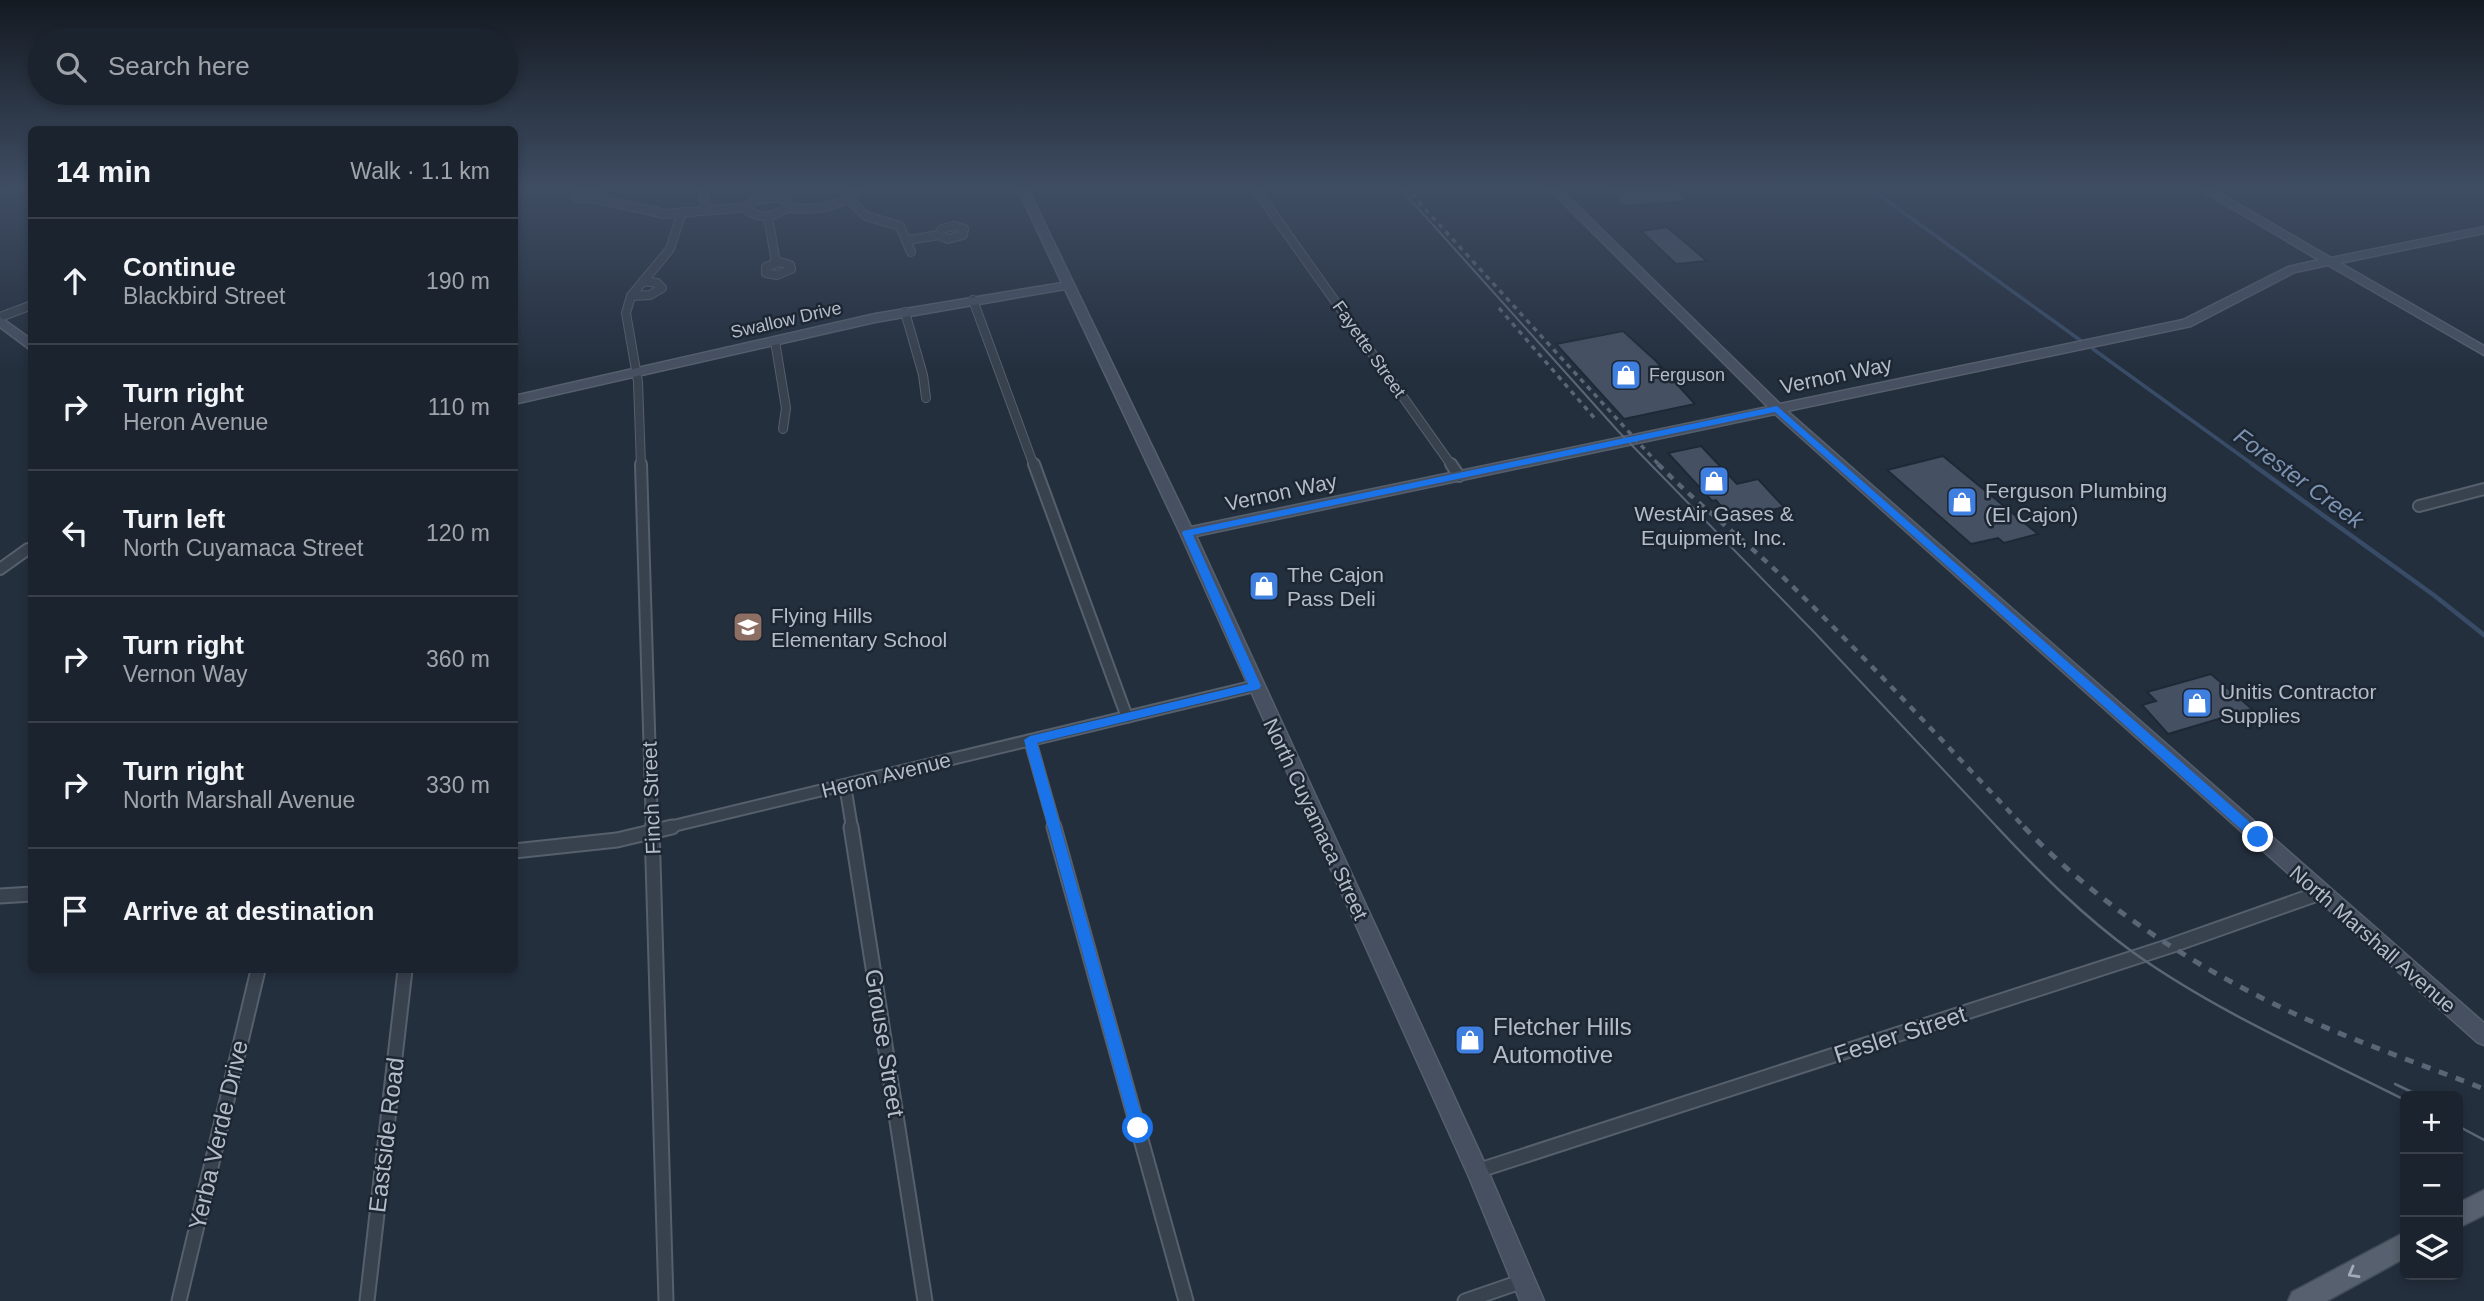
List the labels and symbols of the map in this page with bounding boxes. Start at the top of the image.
street label: Fayette Street [1328,297,1410,401]
street label: Swallow Drive [729,298,843,342]
street label: Vernon Way [1778,352,1894,398]
shop icon: Ferguson [1609,358,1643,392]
place label: Ferguson [1649,365,1725,385]
water label: Forester Creek [2229,422,2370,534]
shop icon: WestAir Gases & Equipment, Inc. [1697,464,1731,498]
street label: Vernon Way [1223,469,1339,515]
place label: Ferguson Plumbing (El Cajon) [1985,479,2167,526]
shop icon: Ferguson Plumbing (El Cajon) [1945,485,1979,519]
place label: WestAir Gases & Equipment, Inc. [1634,502,1794,549]
place label: The Cajon Pass Deli [1287,563,1384,610]
shop icon: The Cajon Pass Deli [1247,569,1281,603]
place label: Flying Hills Elementary School [771,604,947,651]
school or university icon: Flying Hills Elementary School [731,610,765,644]
place label: Unitis Contractor Supplies [2220,680,2376,727]
shop icon: Unitis Contractor Supplies [2180,686,2214,720]
street label: North Cuyamaca Street [1259,715,1373,923]
street label: Finch Street [638,741,664,855]
street label: Heron Avenue [819,748,953,802]
route end [2242,821,2273,852]
street label: North Marshall Avenue [2285,861,2461,1017]
street label: Grouse Street [860,967,910,1119]
street label: Fesler Street [1830,1000,1970,1068]
place label: Fletcher Hills Automotive [1493,1013,1632,1068]
shop icon: Fletcher Hills Automotive [1453,1023,1487,1057]
street label: Yerba Verde Drive [183,1037,253,1233]
street label: Eastside Road [363,1056,409,1214]
route start [1122,1112,1153,1143]
one-way arrow [2348,1264,2360,1278]

